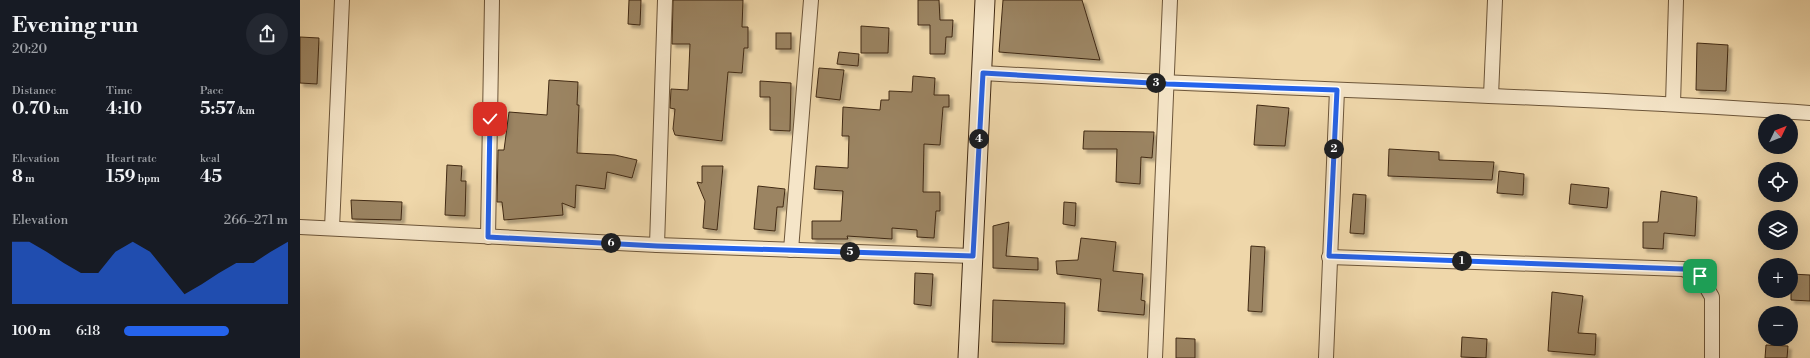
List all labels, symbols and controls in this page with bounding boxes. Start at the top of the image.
text: Evening run [12,12,138,39]
button: share [246,13,288,55]
text: 20:20 [12,41,47,57]
pin: 3 [1146,73,1166,93]
text: 3 [1153,76,1159,90]
text: Distance [12,84,56,98]
text: Time [106,84,133,98]
text: Pace [200,84,224,98]
text: 0.70 [12,98,51,120]
text: 4:10 [106,98,142,120]
text: 5:57 [200,98,235,120]
pin [473,102,507,136]
text: km [51,104,69,118]
text: /km [235,104,255,118]
icon: check [479,108,501,130]
north arrow [1758,114,1798,154]
map controls [1758,114,1798,346]
pin: 4 [969,129,989,149]
text: 4 [975,132,983,146]
pin: 2 [1324,139,1344,159]
text: 2 [1331,142,1337,156]
text: Elevation [12,152,60,166]
text: Heart rate [106,152,157,166]
text: kcal [200,152,220,166]
button: locate [1758,162,1798,202]
text: 8 [12,166,23,188]
text: 159 [106,166,135,188]
text: 45 [200,166,222,188]
text: m [23,172,35,186]
text: bpm [135,172,160,186]
button: layers [1758,210,1798,250]
text: Elevation [12,212,68,228]
text: 266–271 m [224,212,288,228]
pin: 6 [601,233,621,253]
text: 6 [608,236,614,250]
pin: 5 [840,242,860,262]
text: 5 [847,245,853,259]
pin: 1 [1452,251,1472,271]
text: 1 [1459,254,1465,268]
button: + [1758,258,1798,298]
pin [1683,259,1717,293]
icon: arrive [1689,265,1711,287]
button: − [1758,306,1798,346]
text: 100 m [12,323,51,339]
text: 6:18 [76,323,100,339]

